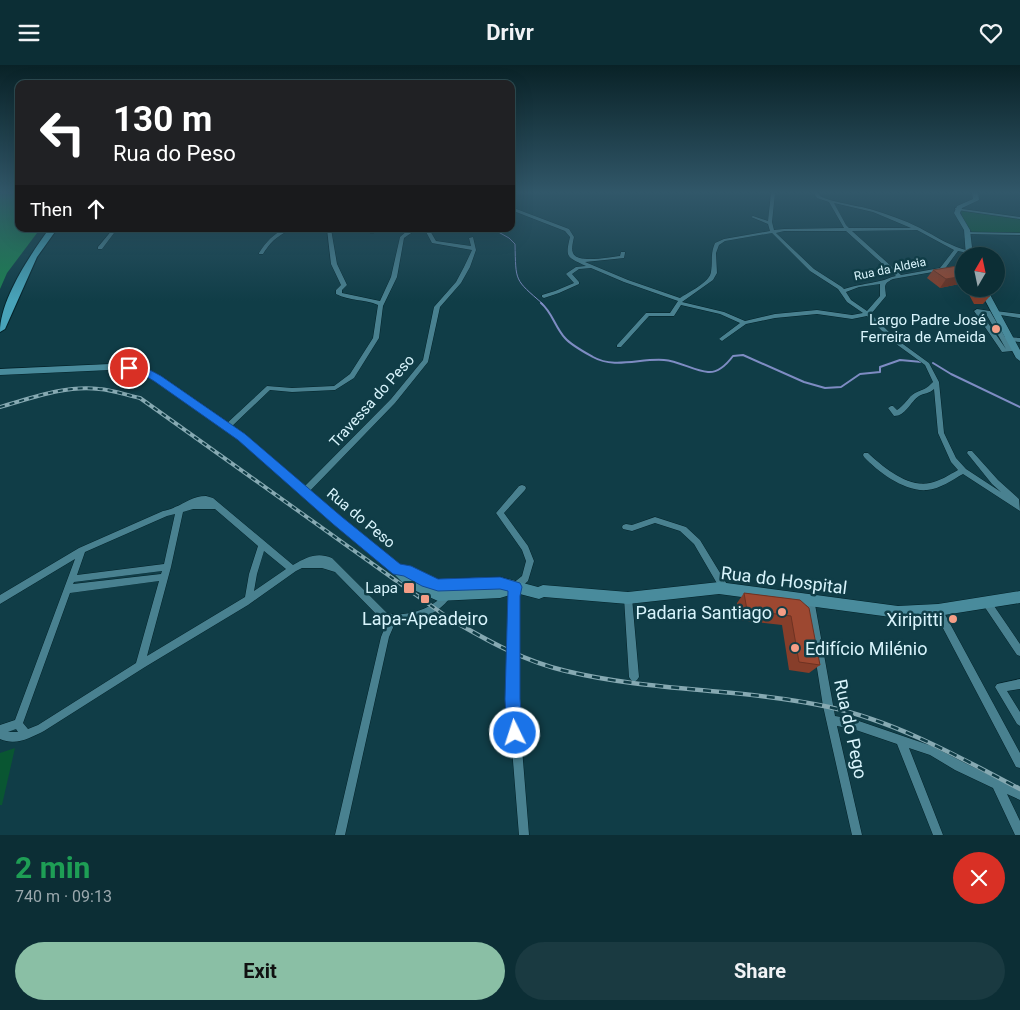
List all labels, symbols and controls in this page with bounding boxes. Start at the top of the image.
icon: menu [15,19,43,47]
icon: heart [977,19,1005,47]
text: Drivr [486,20,534,45]
text: 130 m [113,99,212,140]
icon: left [30,100,95,165]
text: Rua do Peso [113,141,236,166]
icon: ahead [82,195,110,223]
text: Then [30,198,72,221]
north arrow [955,247,1005,297]
map controls [955,247,1005,297]
street label: Rua da Aldeia [853,255,927,283]
place label: Largo Padre José Ferreira de Ameida [860,311,986,346]
marker: Largo Padre José Ferreira de Ameida [990,323,1002,335]
pin [108,347,150,389]
street label: Travessa do Peso [326,351,418,451]
icon: arrive [115,354,143,382]
street label: Rua do Peso [323,484,399,552]
street label: Rua do Hospital [720,562,848,598]
place label: Lapa [365,579,398,597]
marker: Lapa [402,581,416,595]
marker: Lapa-Apeadeiro [419,593,431,605]
place label: Padaria Santiago [635,602,772,623]
marker: Padaria Santiago [776,606,788,618]
place label: Lapa-Apeadeiro [362,608,488,629]
place label: Xiripitti [886,609,943,630]
marker: Xiripitti [947,613,959,625]
place label: Edifício Milénio [805,638,927,659]
marker: Edifício Milénio [789,642,801,654]
street label: Rua do Pego [830,677,872,781]
position arrow [488,706,540,758]
text: 2 min [15,850,90,885]
button: close [953,852,1005,904]
text: 740 m · 09:13 [15,887,112,906]
button: Exit [15,942,505,1000]
button: Share [515,942,1005,1000]

